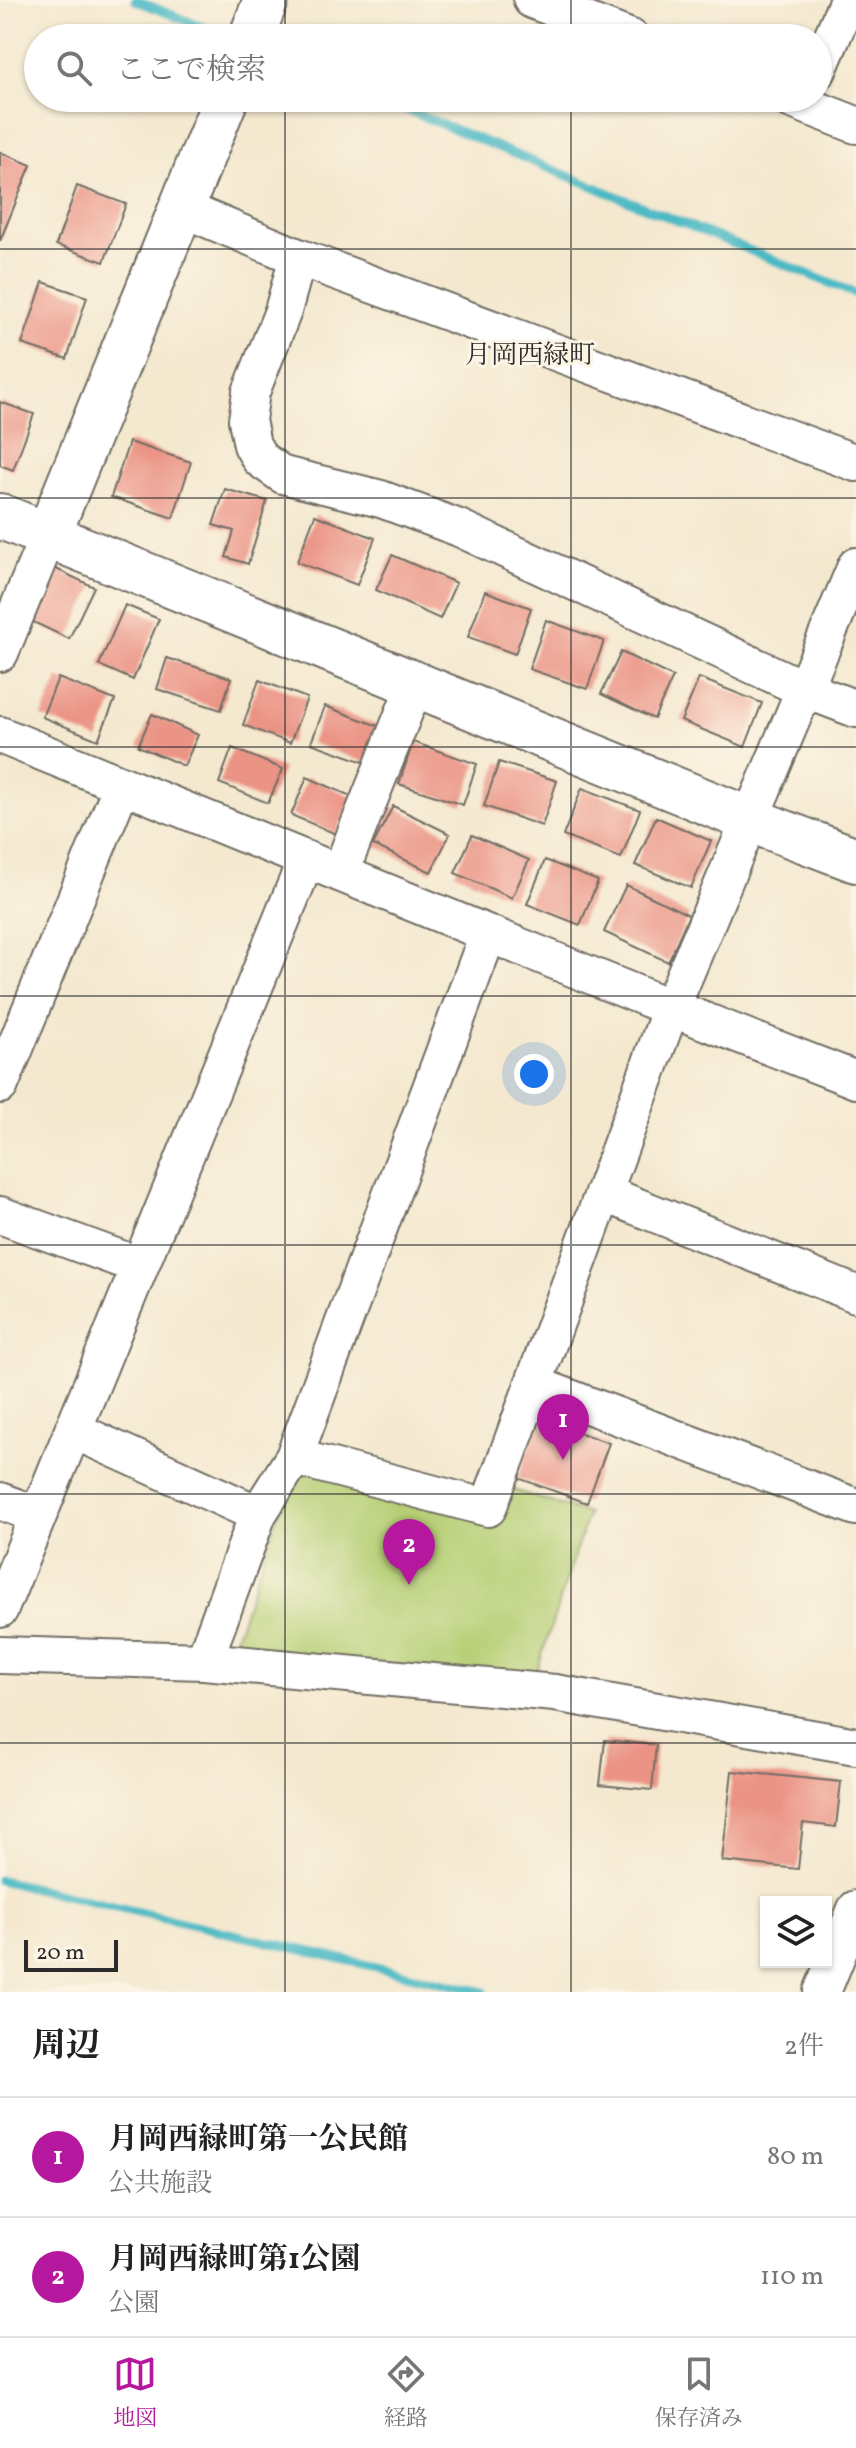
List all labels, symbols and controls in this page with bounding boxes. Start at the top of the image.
search box [24,24,832,112]
icon: search [52,46,96,90]
text: ここで検索 [116,50,266,92]
district label: 月岡西緑町 [465,338,595,374]
your location [514,1054,554,1094]
pin: 1 [537,1394,589,1460]
pin: 2 [383,1519,435,1585]
map controls [760,1896,832,1968]
button: layers [760,1896,832,1968]
scale bar [24,1936,118,1972]
text: 20 m [36,1938,85,1969]
text: 周辺 [32,2024,100,2071]
text: 2件 [784,2029,824,2065]
text: 月岡西緑町第一公民館 [108,2119,408,2161]
text: 1 [53,2139,63,2175]
text: 80 m [767,2139,824,2175]
text: 公共施設 [108,2166,212,2202]
text: 月岡西緑町第1公園 [108,2239,360,2281]
text: 2 [51,2259,65,2295]
text: 110 m [760,2259,824,2295]
text: 公園 [108,2286,160,2322]
tab: 地図 [113,2352,157,2435]
tab: 経路 [384,2352,428,2435]
tab: 保存済み [655,2352,743,2435]

